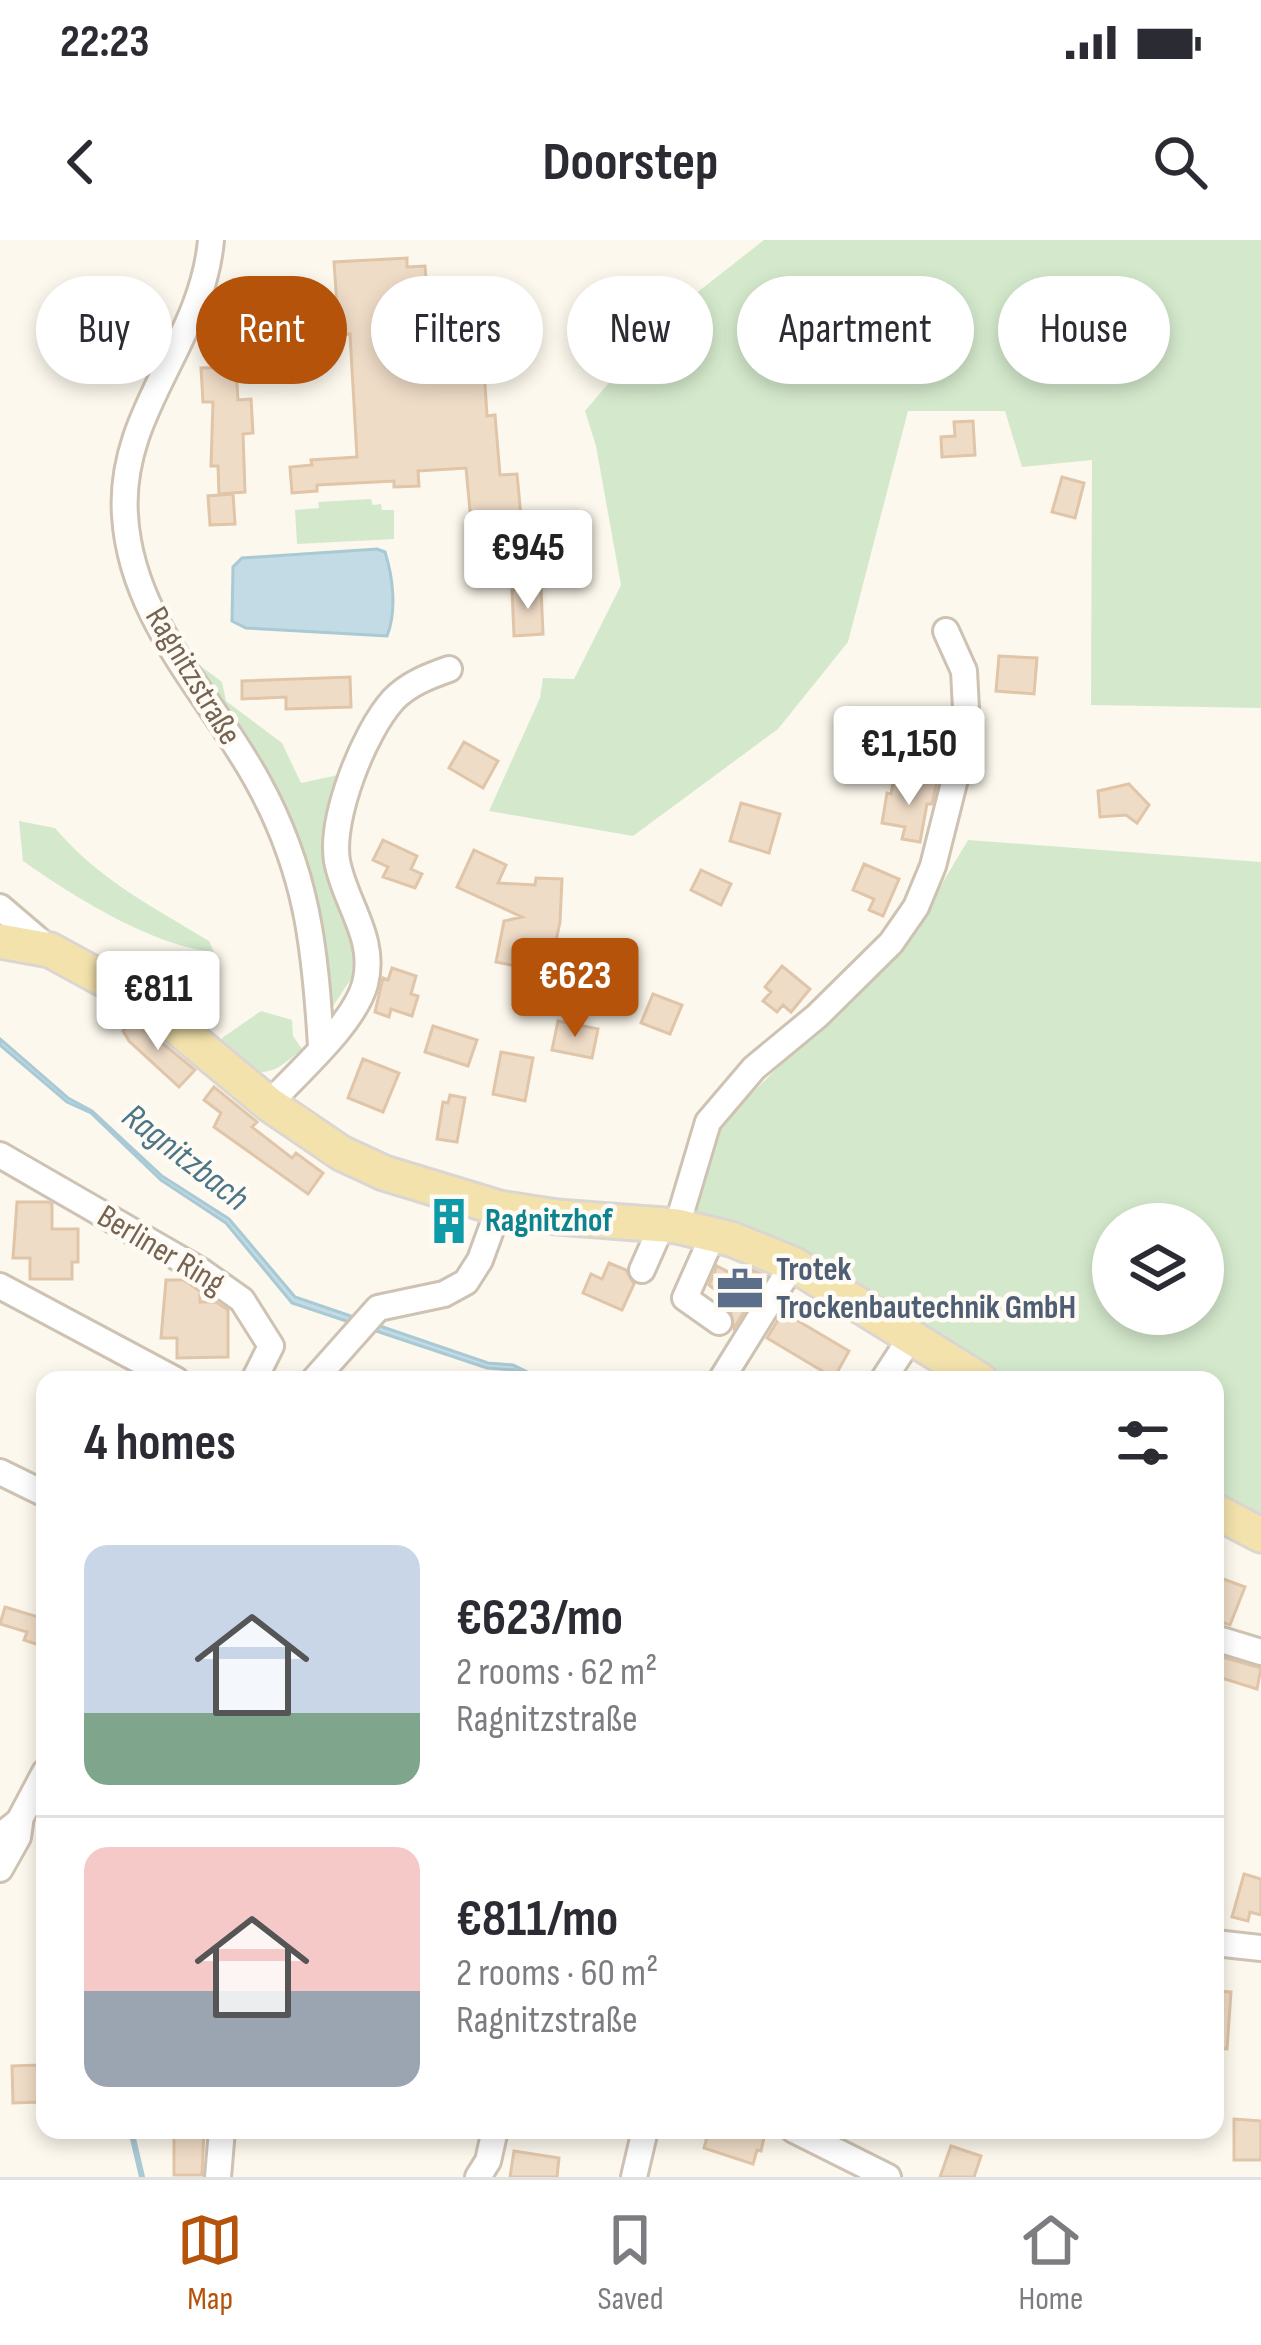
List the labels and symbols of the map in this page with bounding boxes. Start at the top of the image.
pin: €945 [457,510,599,612]
street label: Ragnitzstraße [136,600,250,752]
pin: €1,150 [811,706,1007,808]
pin: €623 [504,938,646,1040]
pin: €811 [87,951,229,1053]
water label: Ragnitzbach [113,1095,257,1221]
street label: Berliner Ring [90,1196,232,1304]
building icon: Ragnitzhof [424,1196,474,1246]
place label: Ragnitzhof [485,1201,613,1241]
place label: Trotek Trockenbautechnik GmbH [776,1250,1076,1328]
office icon: Trotek Trockenbautechnik GmbH [715,1264,765,1314]

